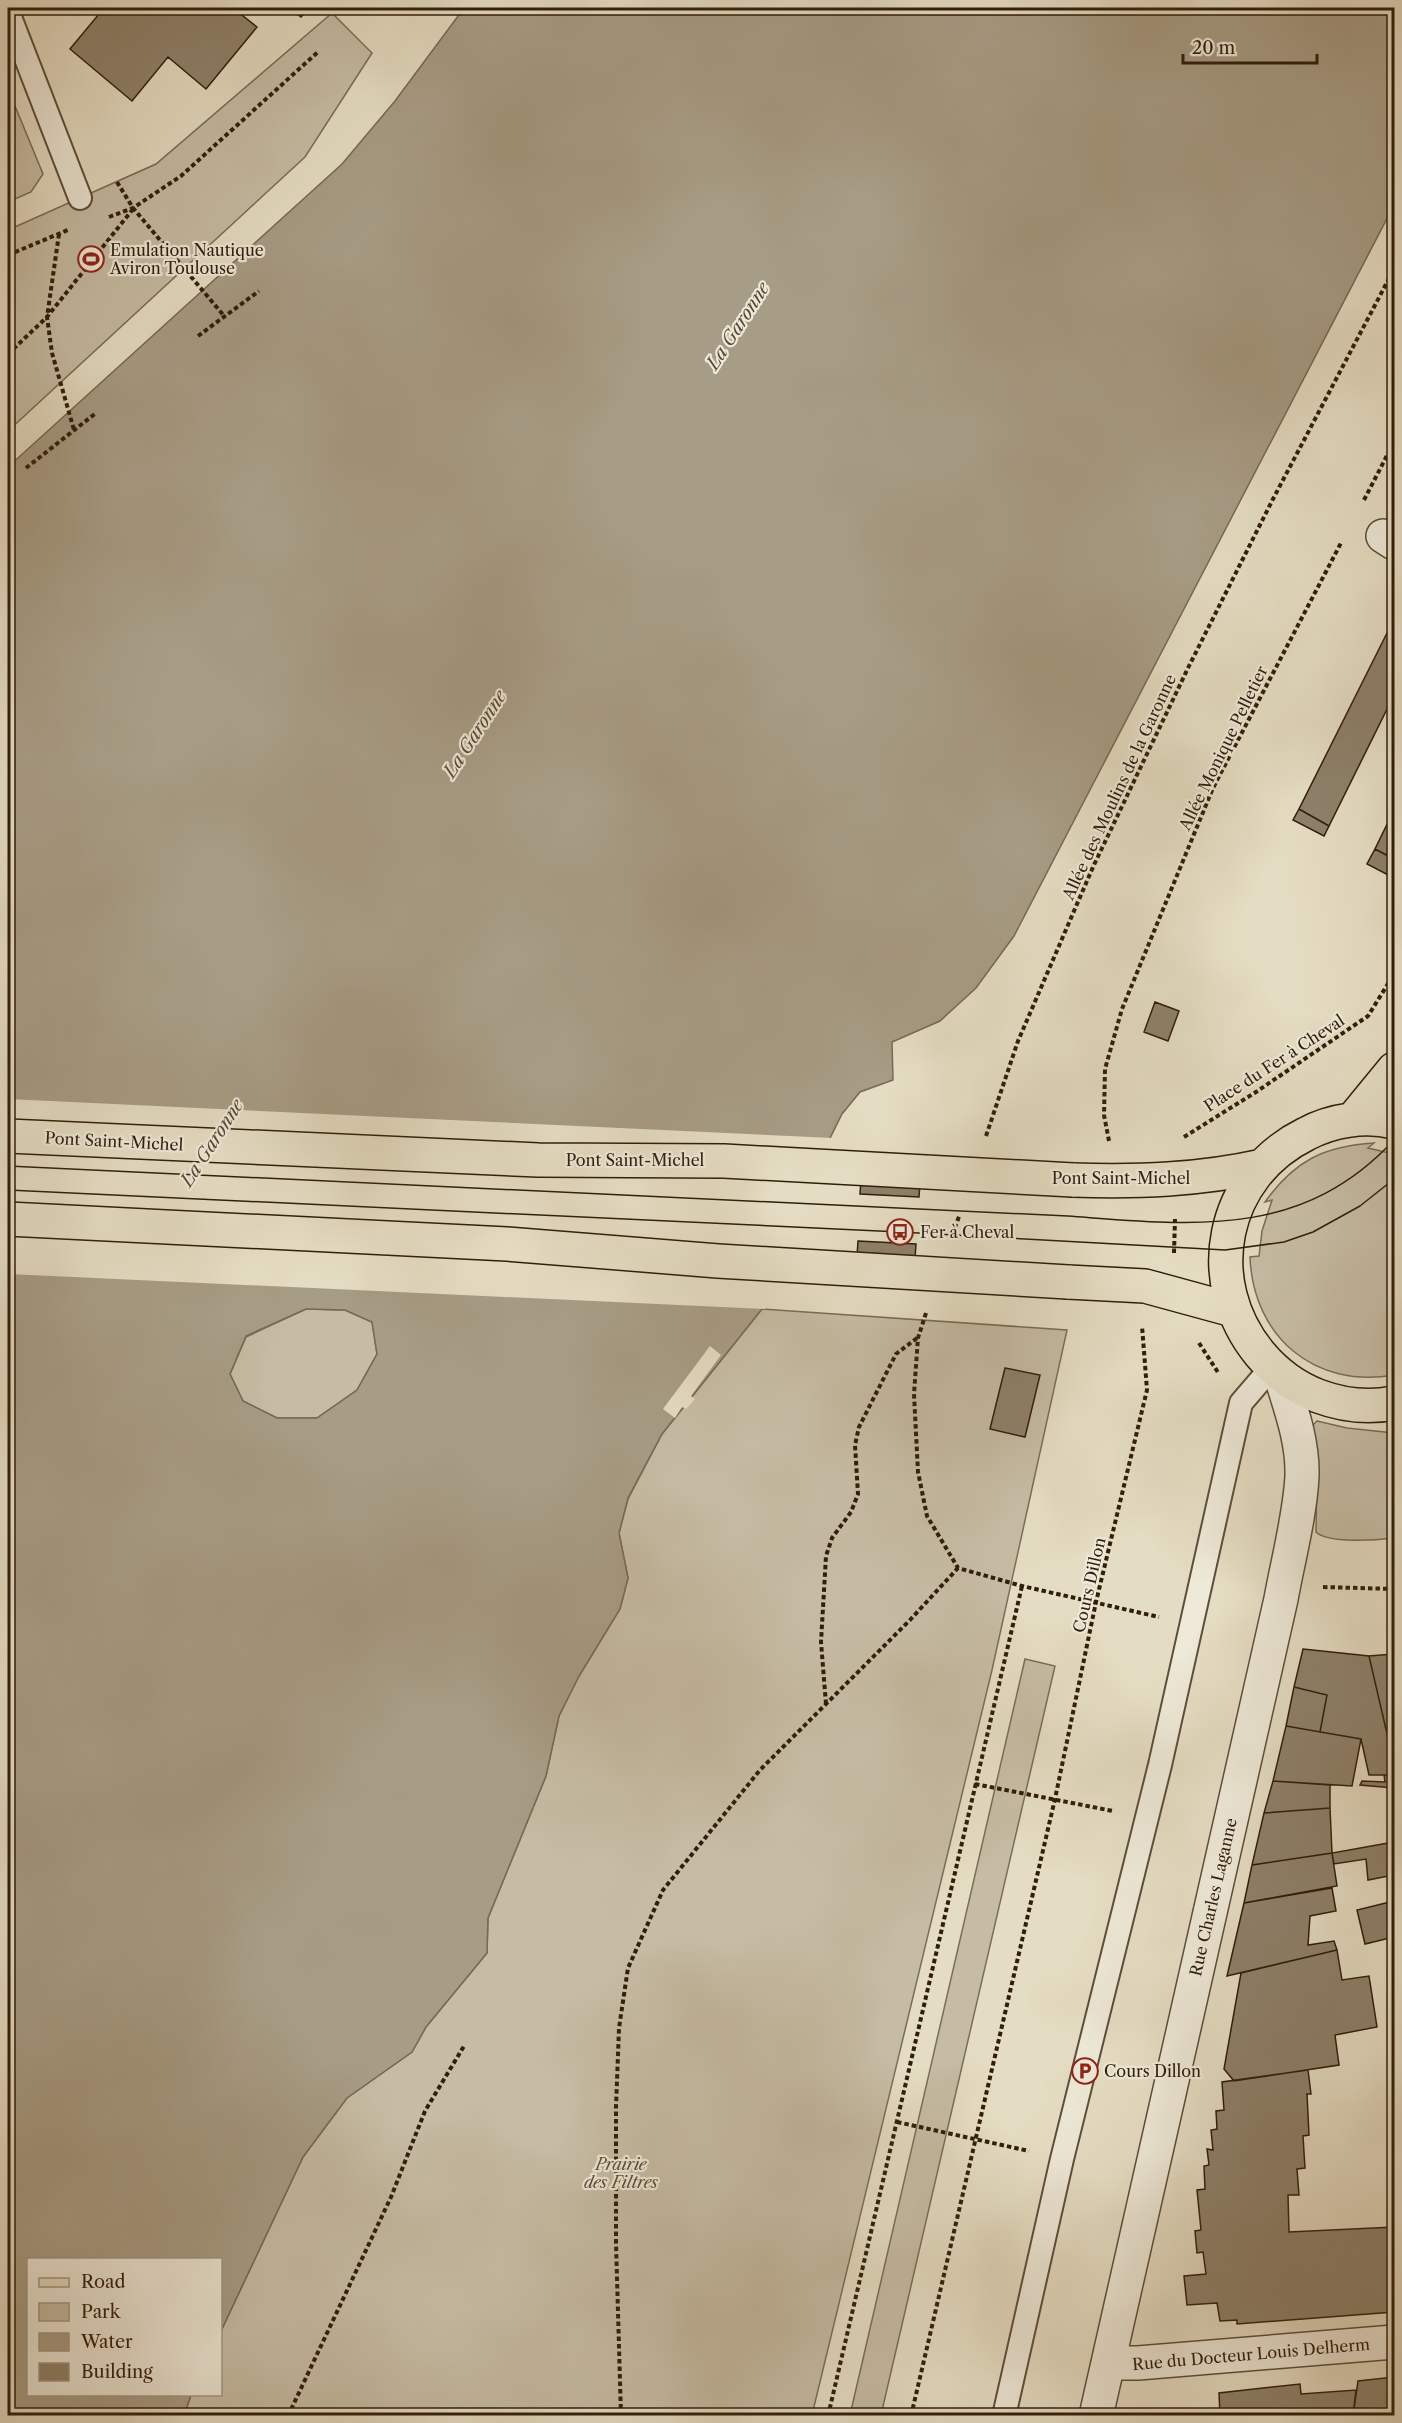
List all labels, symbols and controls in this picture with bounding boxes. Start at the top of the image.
scale bar [1183,27,1316,65]
text: 20 m [1192,37,1236,59]
place label: Emulation Nautique Aviron Toulouse [109,240,264,278]
sports icon: Emulation Nautique Aviron Toulouse [76,244,106,274]
water label: La Garonne [701,277,775,375]
street label: Allée Monique Pelletier [1174,662,1272,834]
street label: Allée des Moulins de la Garonne [1057,671,1180,904]
water label: La Garonne [438,685,512,783]
street label: Place du Fer à Cheval [1200,1010,1348,1116]
water label: La Garonne [175,1094,249,1192]
street label: Pont Saint-Michel [44,1127,184,1155]
street label: Pont Saint-Michel [566,1150,705,1170]
street label: Pont Saint-Michel [1052,1168,1191,1188]
bus stop icon: Fer à Cheval [885,1217,915,1247]
place label: Fer à Cheval [920,1222,1015,1242]
street label: Cours Dillon [1068,1535,1110,1635]
street label: Rue Charles Laganne [1185,1816,1241,1978]
parking icon: Cours Dillon [1070,2056,1100,2086]
place label: Cours Dillon [1104,2061,1201,2081]
park label: Prairie des Filtres [584,2154,658,2192]
legend [27,2258,222,2396]
text: Road [81,2271,126,2293]
text: Park [81,2301,122,2323]
text: Water [80,2331,133,2353]
street label: Rue du Docteur Louis Delherm [1131,2334,1371,2374]
text: Building [81,2361,153,2383]

